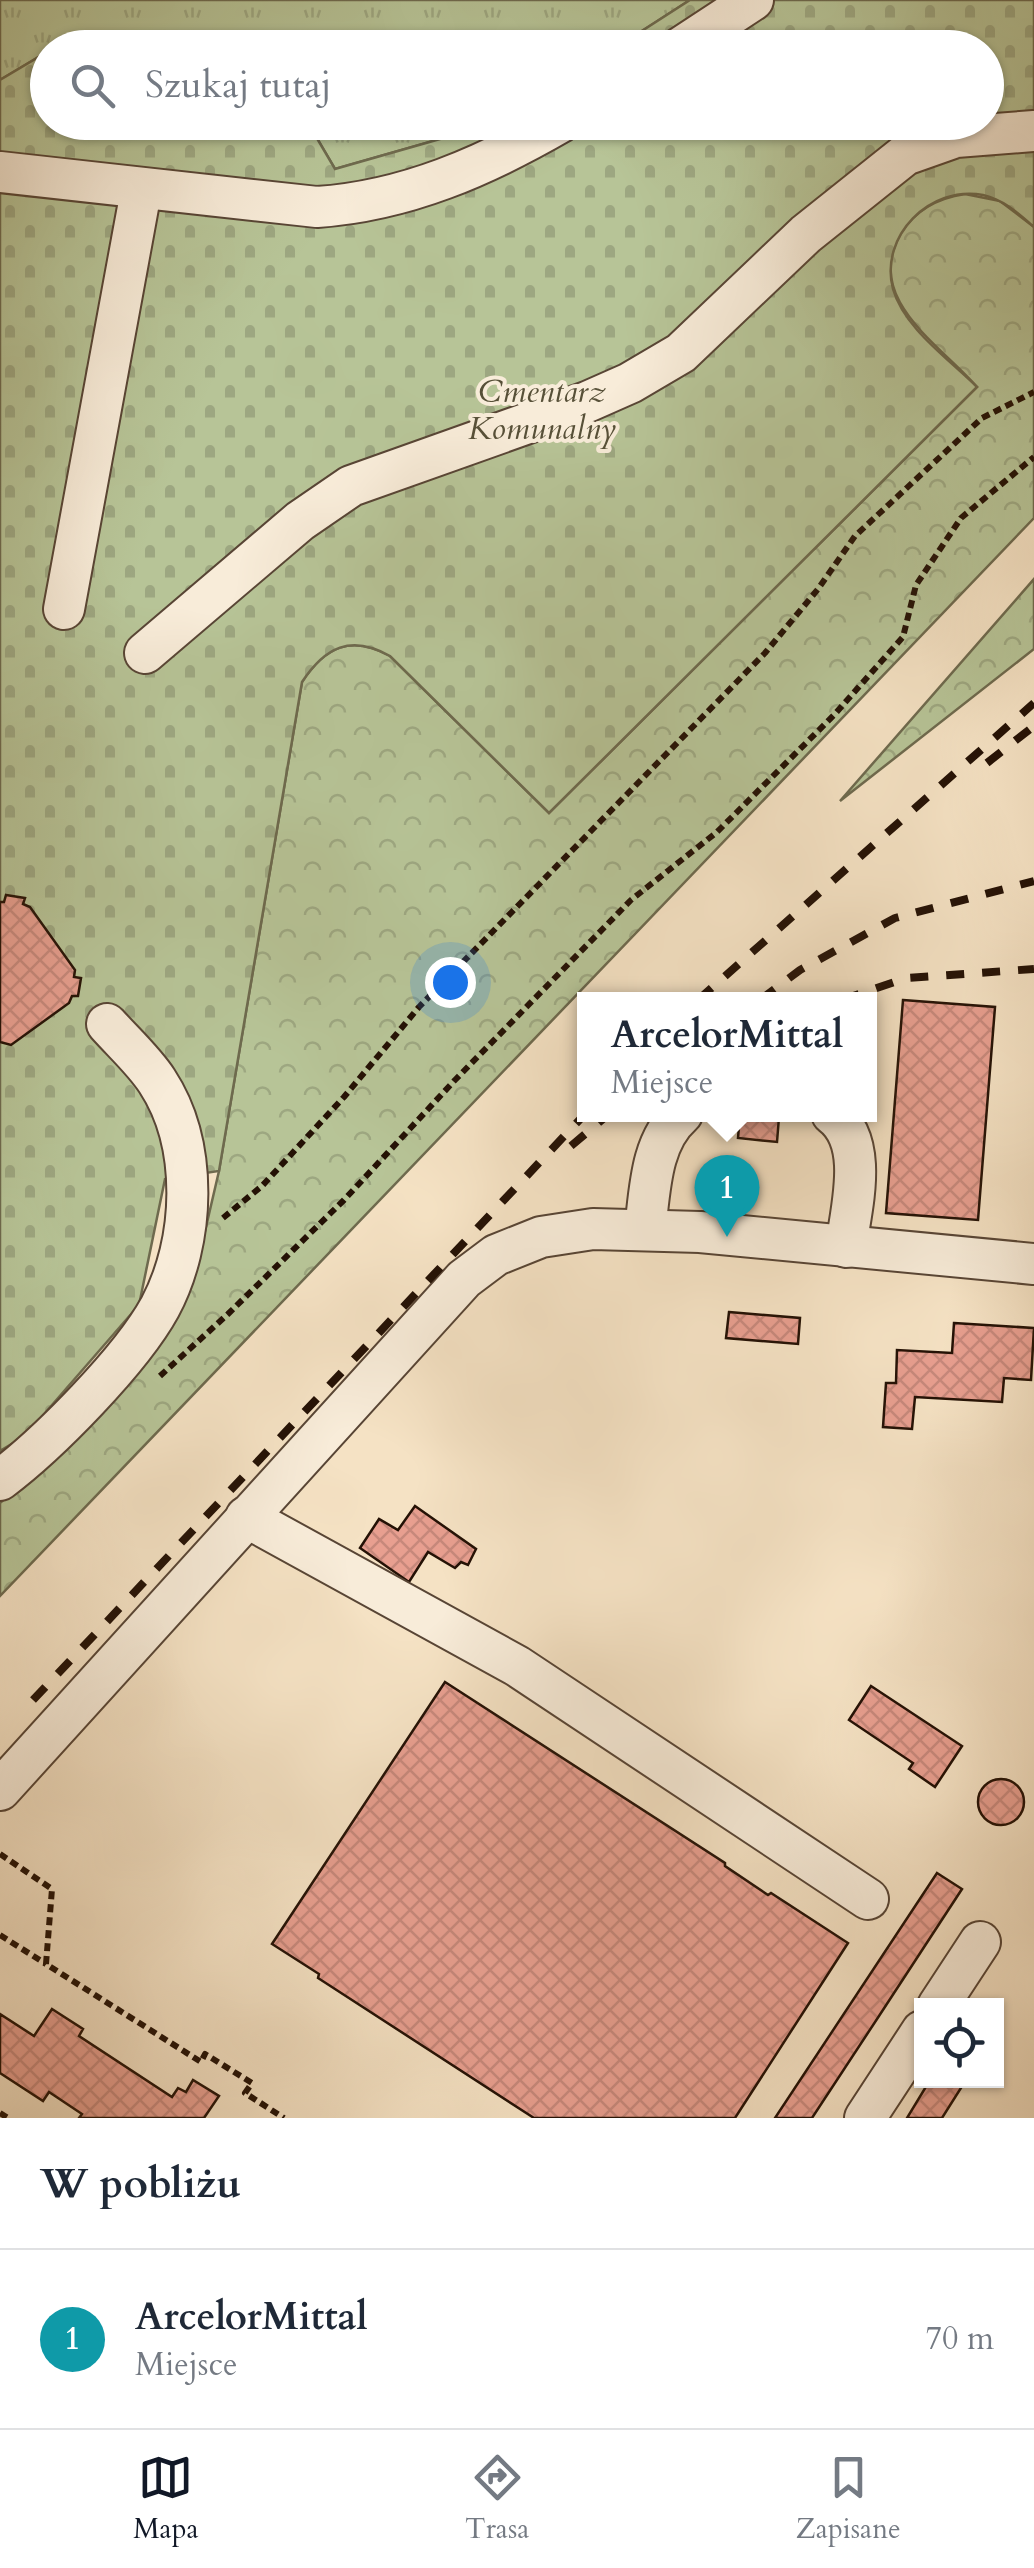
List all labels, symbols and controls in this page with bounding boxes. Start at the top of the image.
search box [30,30,1004,140]
icon: search [65,58,120,113]
text: Szukaj tutaj [145,59,332,111]
park label: Cmentarz Komunalny [468,370,616,451]
your location [425,957,476,1008]
popup [577,992,877,1122]
text: ArcelorMittal [611,1009,843,1061]
text: Miejsce [611,1061,713,1105]
pin: 1 [694,1154,760,1237]
map controls [914,1998,1004,2088]
button: locate [914,1998,1004,2088]
text: W pobliżu [40,2155,241,2212]
text: ArcelorMittal [135,2291,368,2343]
text: 1 [64,2317,81,2361]
text: 70 m [926,2317,994,2361]
text: Miejsce [135,2343,238,2387]
tab: Mapa [133,2450,199,2548]
tab: Trasa [465,2450,529,2548]
tab: Zapisane [796,2450,901,2548]

